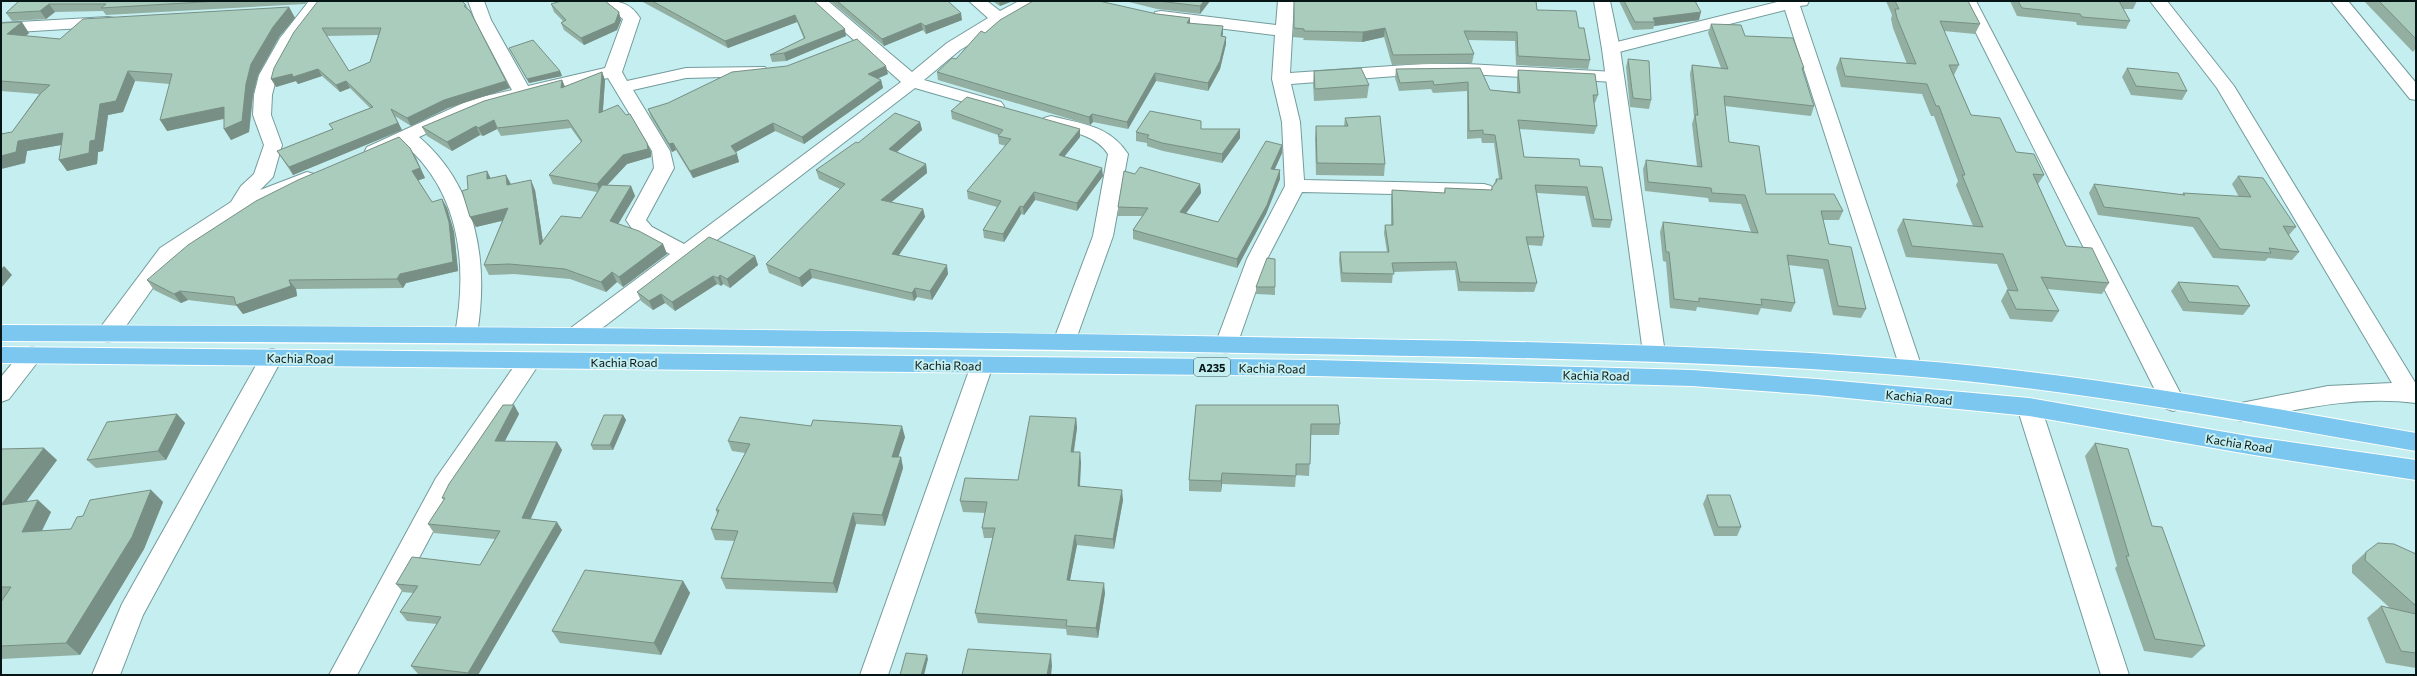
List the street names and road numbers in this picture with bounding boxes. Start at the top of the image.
street label: Kachia Road [266,350,334,366]
street label: Kachia Road [591,355,657,369]
street label: Kachia Road [914,357,982,373]
road number: A235 [1194,358,1230,376]
street label: Kachia Road [1238,360,1306,376]
street label: Kachia Road [1562,367,1630,383]
street label: Kachia Road [1885,387,1953,407]
street label: Kachia Road [2205,431,2273,455]

